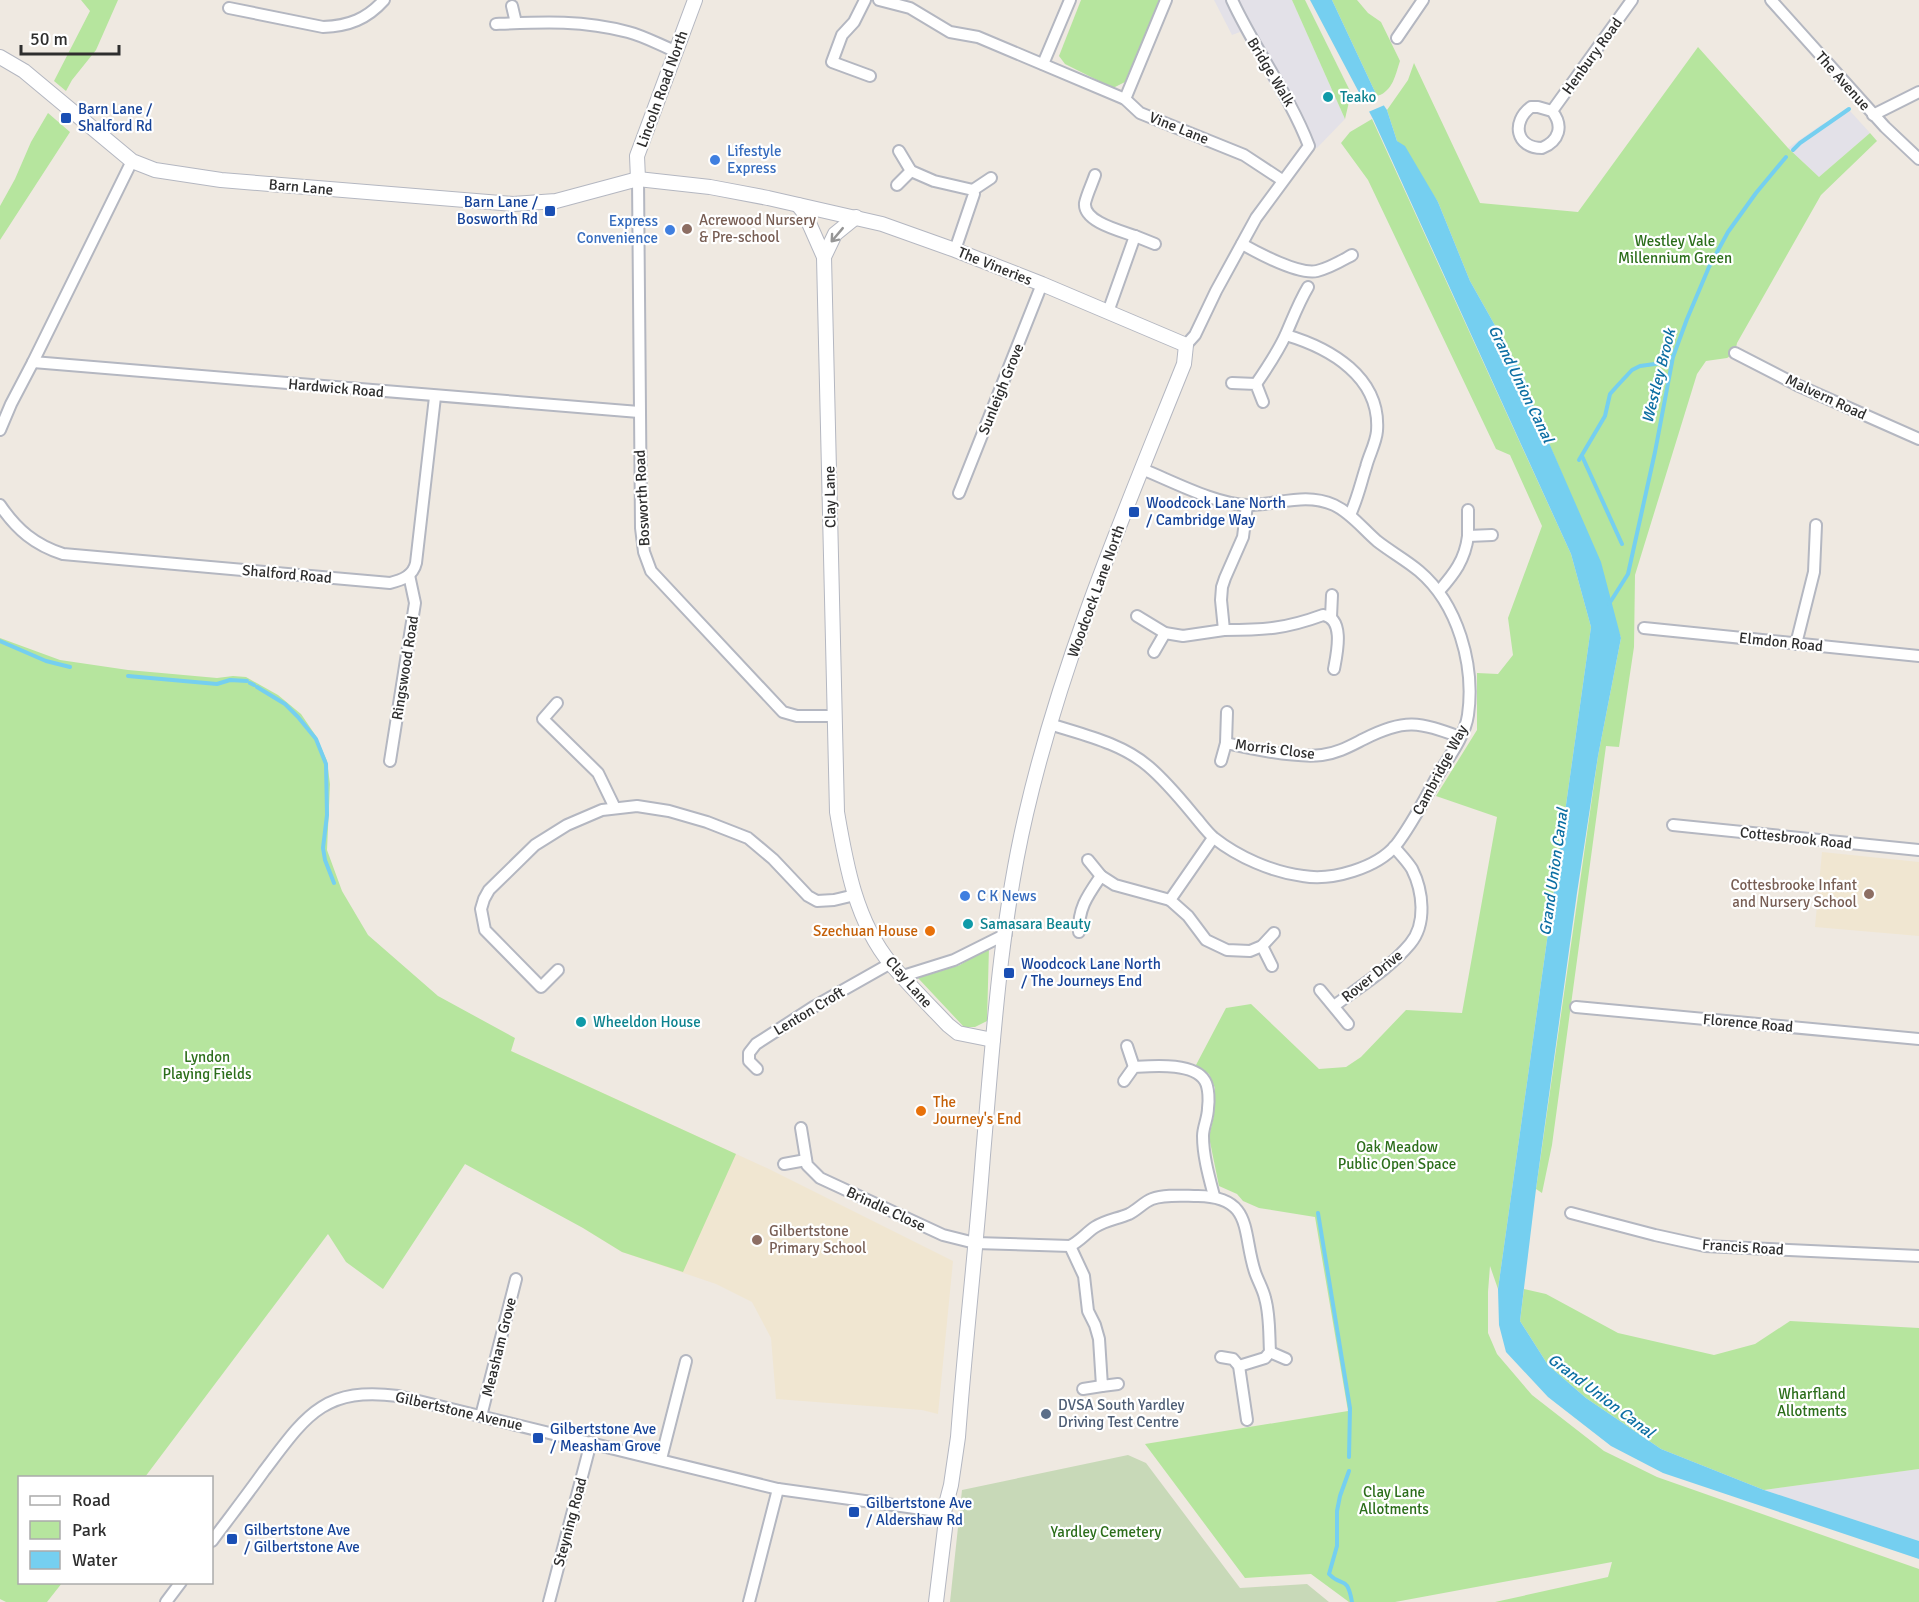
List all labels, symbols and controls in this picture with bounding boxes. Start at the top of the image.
street label: Henbury Road [1558,14,1626,98]
scale bar [21,18,118,56]
text: 50 m [30,28,68,50]
street label: Lincoln Road North [632,28,692,150]
street label: Bridge Walk [1243,34,1299,110]
street label: The Avenue [1812,48,1874,114]
place label: Teako [1340,88,1376,106]
marker: Teako [1321,90,1335,104]
place label: Barn Lane / Shalford Rd [78,100,153,135]
street label: Vine Lane [1147,108,1211,148]
marker: Barn Lane / Shalford Rd [59,111,73,125]
place label: Lifestyle Express [727,142,782,177]
marker: Lifestyle Express [708,153,722,167]
street label: Barn Lane [268,175,334,199]
place label: Barn Lane / Bosworth Rd [457,193,539,228]
marker: Barn Lane / Bosworth Rd [543,204,557,218]
place label: Acrewood Nursery & Pre-school [699,211,816,246]
place label: Express Convenience [577,212,658,247]
marker: Acrewood Nursery & Pre-school [680,222,694,236]
marker: Express Convenience [663,223,677,237]
one-way arrow [831,227,844,243]
park label: Westley Vale Millennium Green [1618,232,1732,267]
street label: The Vineries [955,243,1035,289]
water label: Grand Union Canal [1484,322,1559,447]
water label: Westley Brook [1638,325,1681,425]
street label: Sunleigh Grove [975,341,1027,437]
street label: Malvern Road [1783,370,1869,424]
street label: Hardwick Road [287,375,385,401]
street label: Bosworth Road [630,449,654,547]
street label: Clay Lane [820,466,840,528]
place label: Woodcock Lane North / Cambridge Way [1146,494,1286,529]
marker: Woodcock Lane North / Cambridge Way [1127,505,1141,519]
street label: Woodcock Lane North [1064,522,1128,660]
street label: Shalford Road [241,561,333,587]
street label: Ringswood Road [388,615,422,721]
street label: Elmdon Road [1738,629,1824,655]
street label: Cambridge Way [1409,722,1471,818]
street label: Morris Close [1234,735,1316,763]
water label: Grand Union Canal [1535,806,1573,937]
street label: Cottesbrook Road [1739,823,1853,853]
place label: Cottesbrooke Infant and Nursery School [1731,876,1857,911]
place label: C K News [977,887,1037,905]
marker: Cottesbrooke Infant and Nursery School [1862,887,1876,901]
marker: C K News [958,889,972,903]
place label: Samasara Beauty [980,915,1091,933]
marker: Samasara Beauty [961,917,975,931]
place label: Szechuan House [813,922,918,940]
marker: Szechuan House [923,924,937,938]
street label: Rover Drive [1338,946,1406,1006]
street label: Clay Lane [882,953,936,1011]
place label: Woodcock Lane North / The Journeys End [1021,955,1161,990]
marker: Woodcock Lane North / The Journeys End [1002,966,1016,980]
street label: Lenton Croft [770,983,848,1039]
street label: Florence Road [1702,1010,1794,1036]
place label: Wheeldon House [593,1013,701,1031]
marker: Wheeldon House [574,1015,588,1029]
park label: Lyndon Playing Fields [162,1048,252,1083]
place label: The Journey's End [933,1093,1021,1128]
marker: The Journey's End [914,1104,928,1118]
park label: Oak Meadow Public Open Space [1338,1138,1456,1173]
street label: Brindle Close [844,1183,928,1235]
place label: Gilbertstone Primary School [769,1222,866,1257]
marker: Gilbertstone Primary School [750,1233,764,1247]
street label: Francis Road [1702,1235,1785,1259]
street label: Measham Grove [478,1296,520,1398]
water label: Grand Union Canal [1544,1349,1659,1443]
park label: Wharfland Allotments [1777,1385,1847,1420]
street label: Gilbertstone Avenue [394,1388,524,1434]
place label: DVSA South Yardley Driving Test Centre [1058,1396,1184,1431]
marker: DVSA South Yardley Driving Test Centre [1039,1407,1053,1421]
place label: Gilbertstone Ave / Measham Grove [550,1420,661,1455]
marker: Gilbertstone Ave / Measham Grove [531,1431,545,1445]
street label: Steyning Road [549,1475,591,1569]
legend [18,1476,213,1584]
park label: Clay Lane Allotments [1359,1483,1429,1518]
text: Road [72,1489,111,1511]
place label: Gilbertstone Ave / Aldershaw Rd [866,1494,972,1529]
marker: Gilbertstone Ave / Aldershaw Rd [847,1505,861,1519]
text: Park [72,1519,107,1541]
place label: Gilbertstone Ave / Gilbertstone Ave [244,1521,360,1556]
park label: Yardley Cemetery [1050,1523,1162,1541]
marker: Gilbertstone Ave / Gilbertstone Ave [225,1532,239,1546]
text: Water [72,1549,118,1571]

